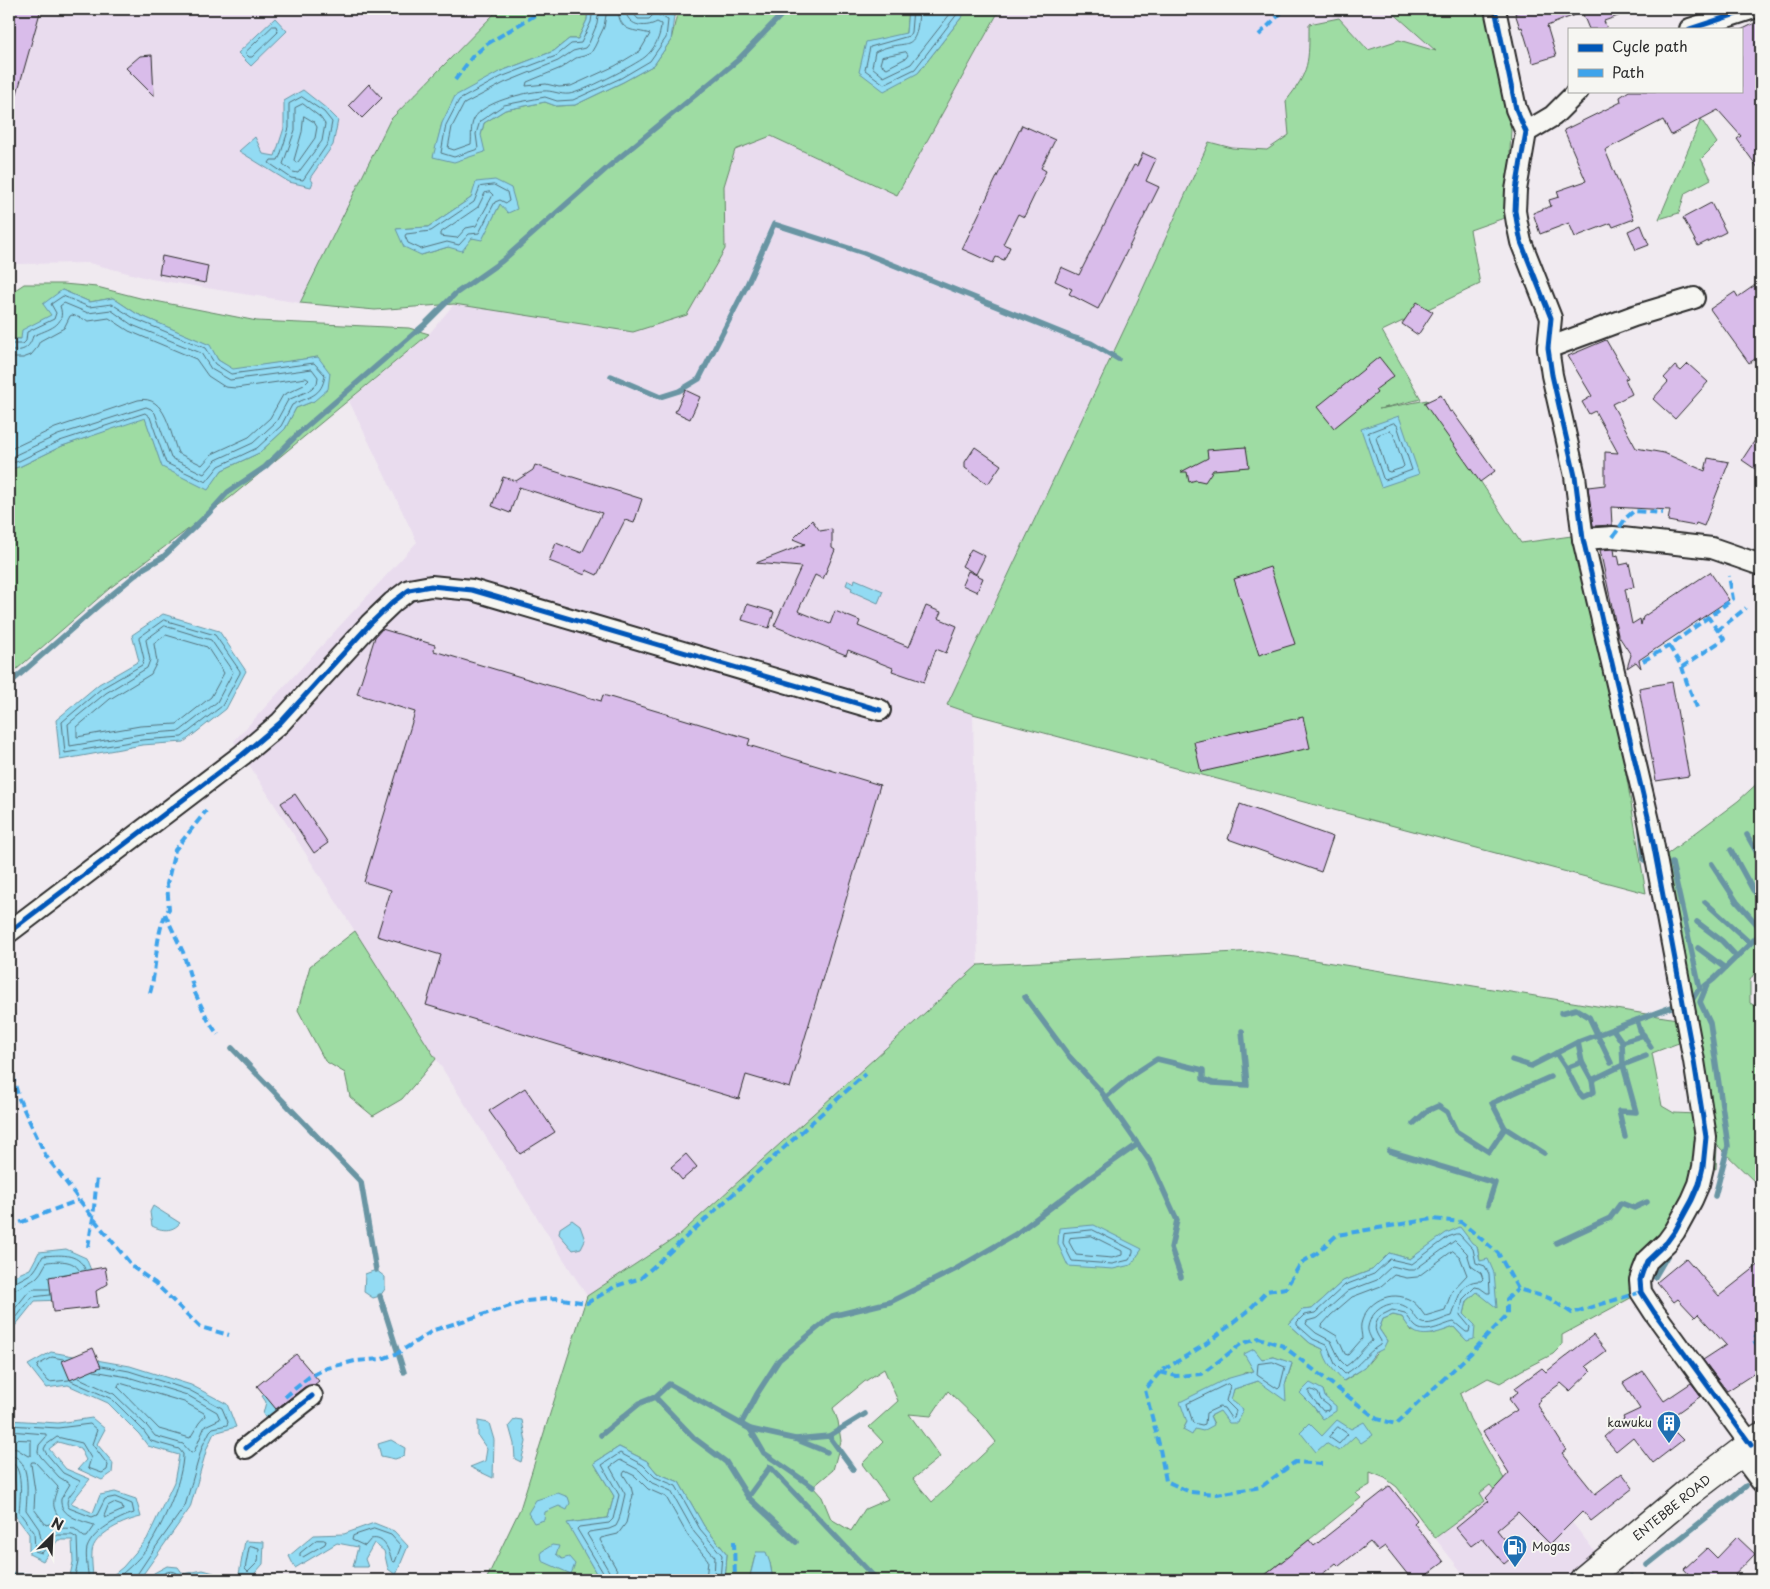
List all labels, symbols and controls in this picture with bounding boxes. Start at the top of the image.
legend [1568,28,1742,92]
text: Cycle path [1612,34,1688,57]
text: Path [1612,60,1644,83]
building icon: kawuku [1656,1410,1682,1444]
place label: kawuku [1607,1413,1652,1431]
street label: ENTEBBE ROAD [1628,1470,1714,1544]
north arrow [28,1512,78,1562]
text: N [48,1512,67,1536]
fuel station icon: Mogas [1502,1534,1528,1568]
place label: Mogas [1532,1537,1571,1555]

